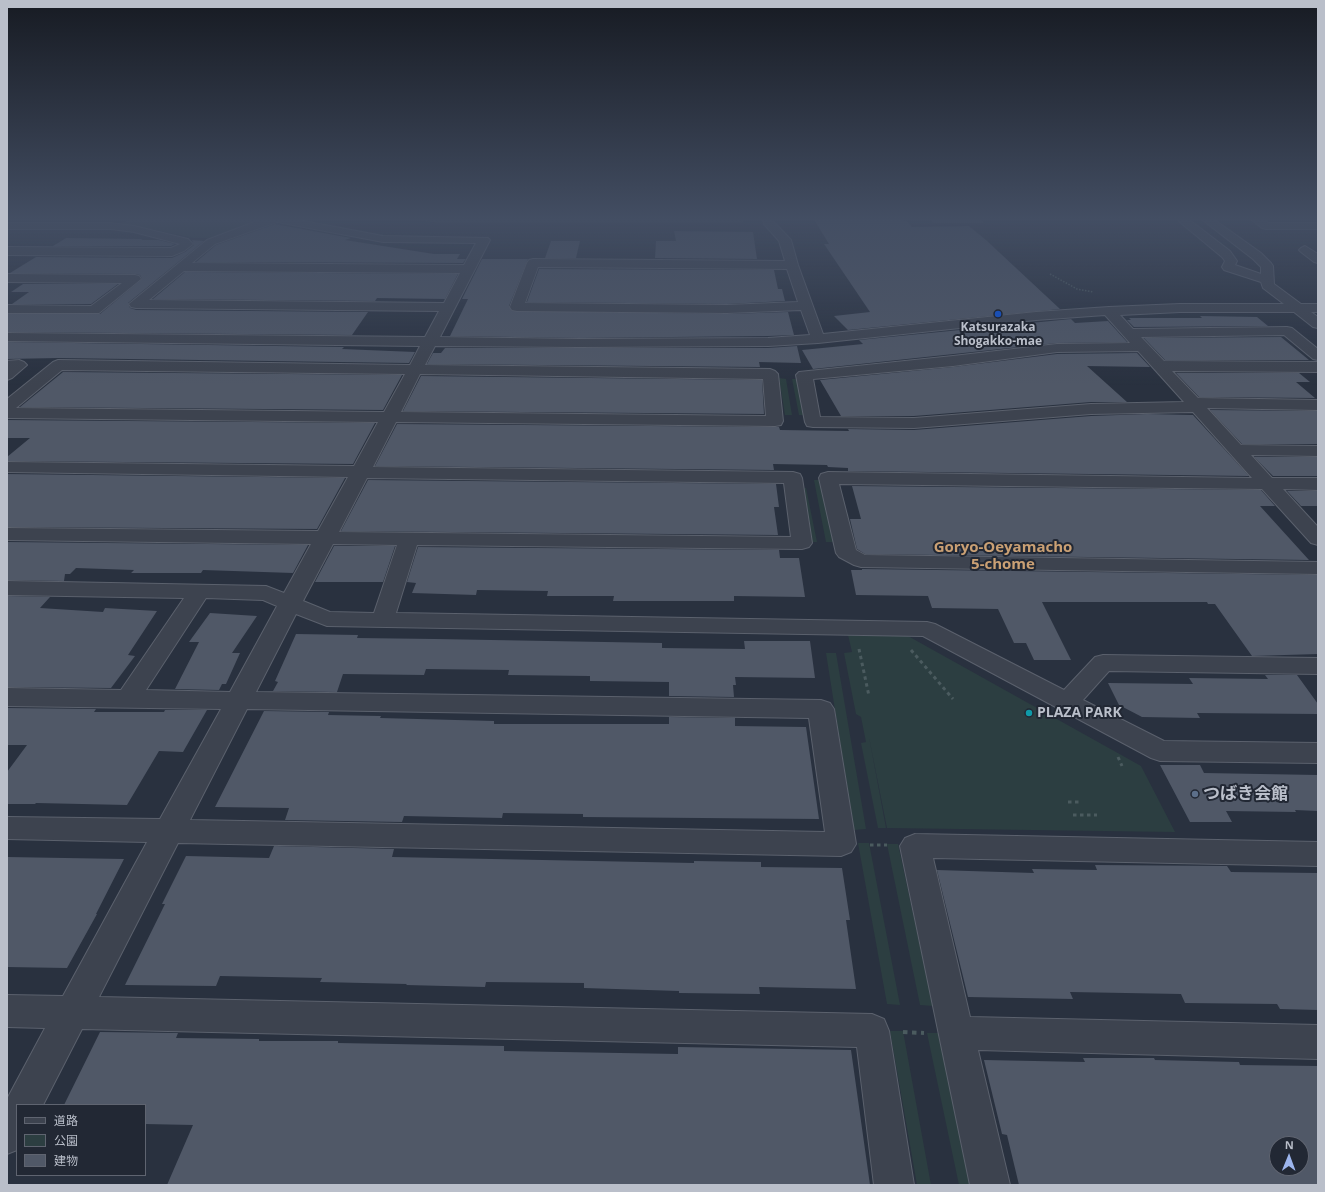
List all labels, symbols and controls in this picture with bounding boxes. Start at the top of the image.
marker: Katsurazaka Shogakko-mae [993,309,1003,319]
place label: Katsurazaka Shogakko-mae [954,321,1042,349]
district label: Goryo-Oeyamacho 5-chome [934,539,1072,574]
place label: PLAZA PARK [1037,705,1122,721]
marker: PLAZA PARK [1024,708,1034,718]
place label: つばき会館 [1203,784,1288,804]
marker: つばき会館 [1190,789,1200,799]
legend [16,1104,146,1176]
text: 道路 [54,1112,78,1129]
text: 公園 [54,1132,78,1149]
north arrow [1269,1136,1309,1176]
text: N [1285,1137,1294,1152]
text: 建物 [54,1152,78,1169]

